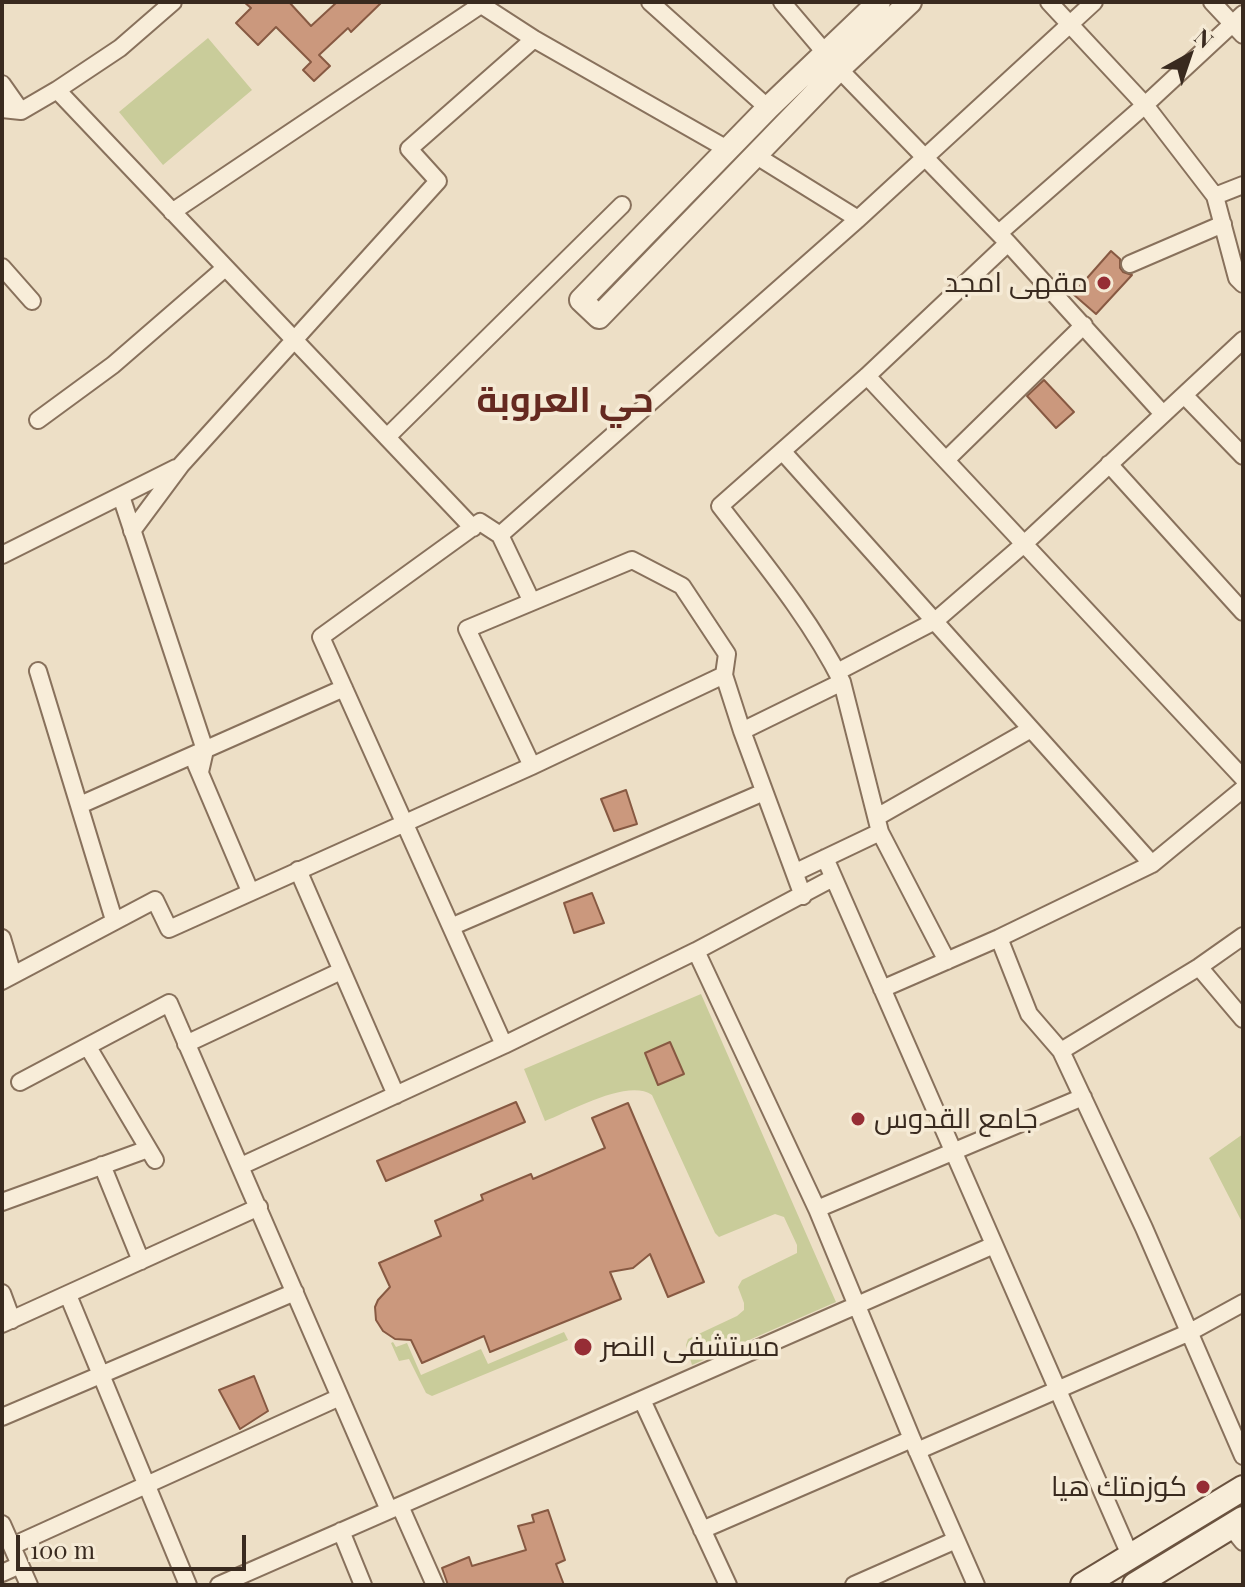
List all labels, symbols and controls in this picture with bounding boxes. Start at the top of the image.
north arrow [1149,16,1229,96]
text: N [1189,21,1220,54]
place label: مقهى امجد [945,266,1088,300]
marker: مقهى امجد [1095,274,1113,292]
district label: حي العروبة [476,379,654,423]
place label: جامع القدوس [874,1102,1038,1136]
marker: جامع القدوس [849,1110,867,1128]
place label: مستشفى النصر [601,1330,780,1364]
marker: مستشفى النصر [572,1336,594,1358]
place label: كوزمتك هيا [1051,1470,1187,1504]
marker: كوزمتك هيا [1194,1478,1212,1496]
scale bar [20,1519,250,1569]
text: 100 m [30,1533,95,1565]

